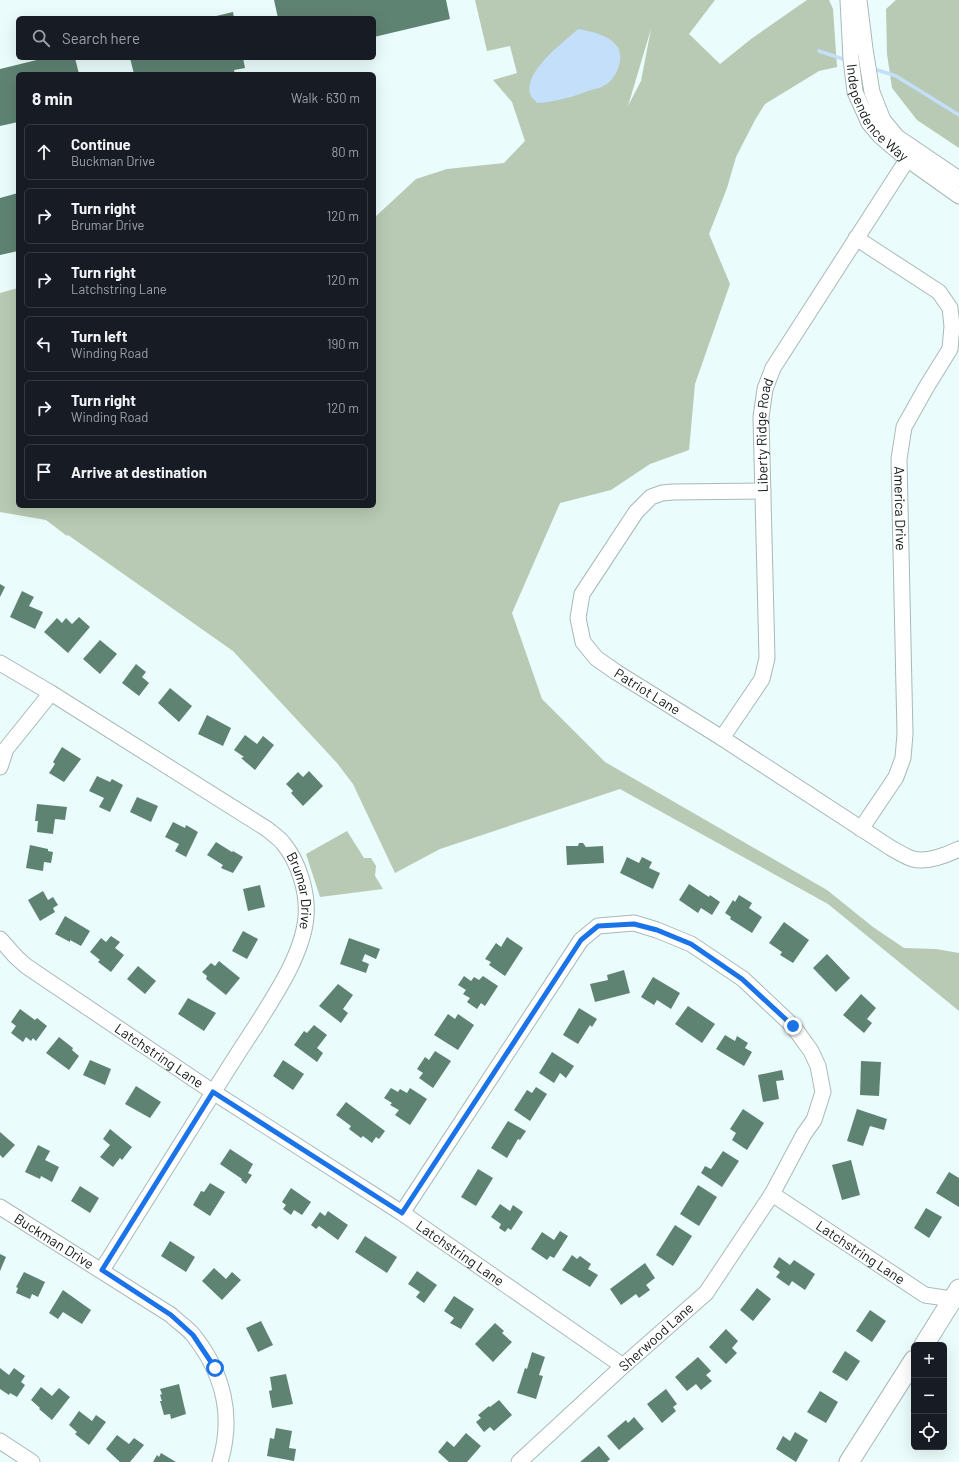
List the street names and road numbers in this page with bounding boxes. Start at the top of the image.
street label: Independence Way [844,63,913,165]
street label: Liberty Ridge Road [752,375,776,493]
street label: America Drive [891,466,910,551]
street label: Patriot Lane [611,664,684,718]
street label: Brumar Drive [283,849,315,931]
street label: Latchstring Lane [112,1019,207,1091]
street label: Buckman Drive [11,1209,97,1272]
street label: Latchstring Lane [413,1216,508,1289]
street label: Latchstring Lane [813,1216,908,1288]
street label: Sherwood Lane [615,1299,696,1374]

